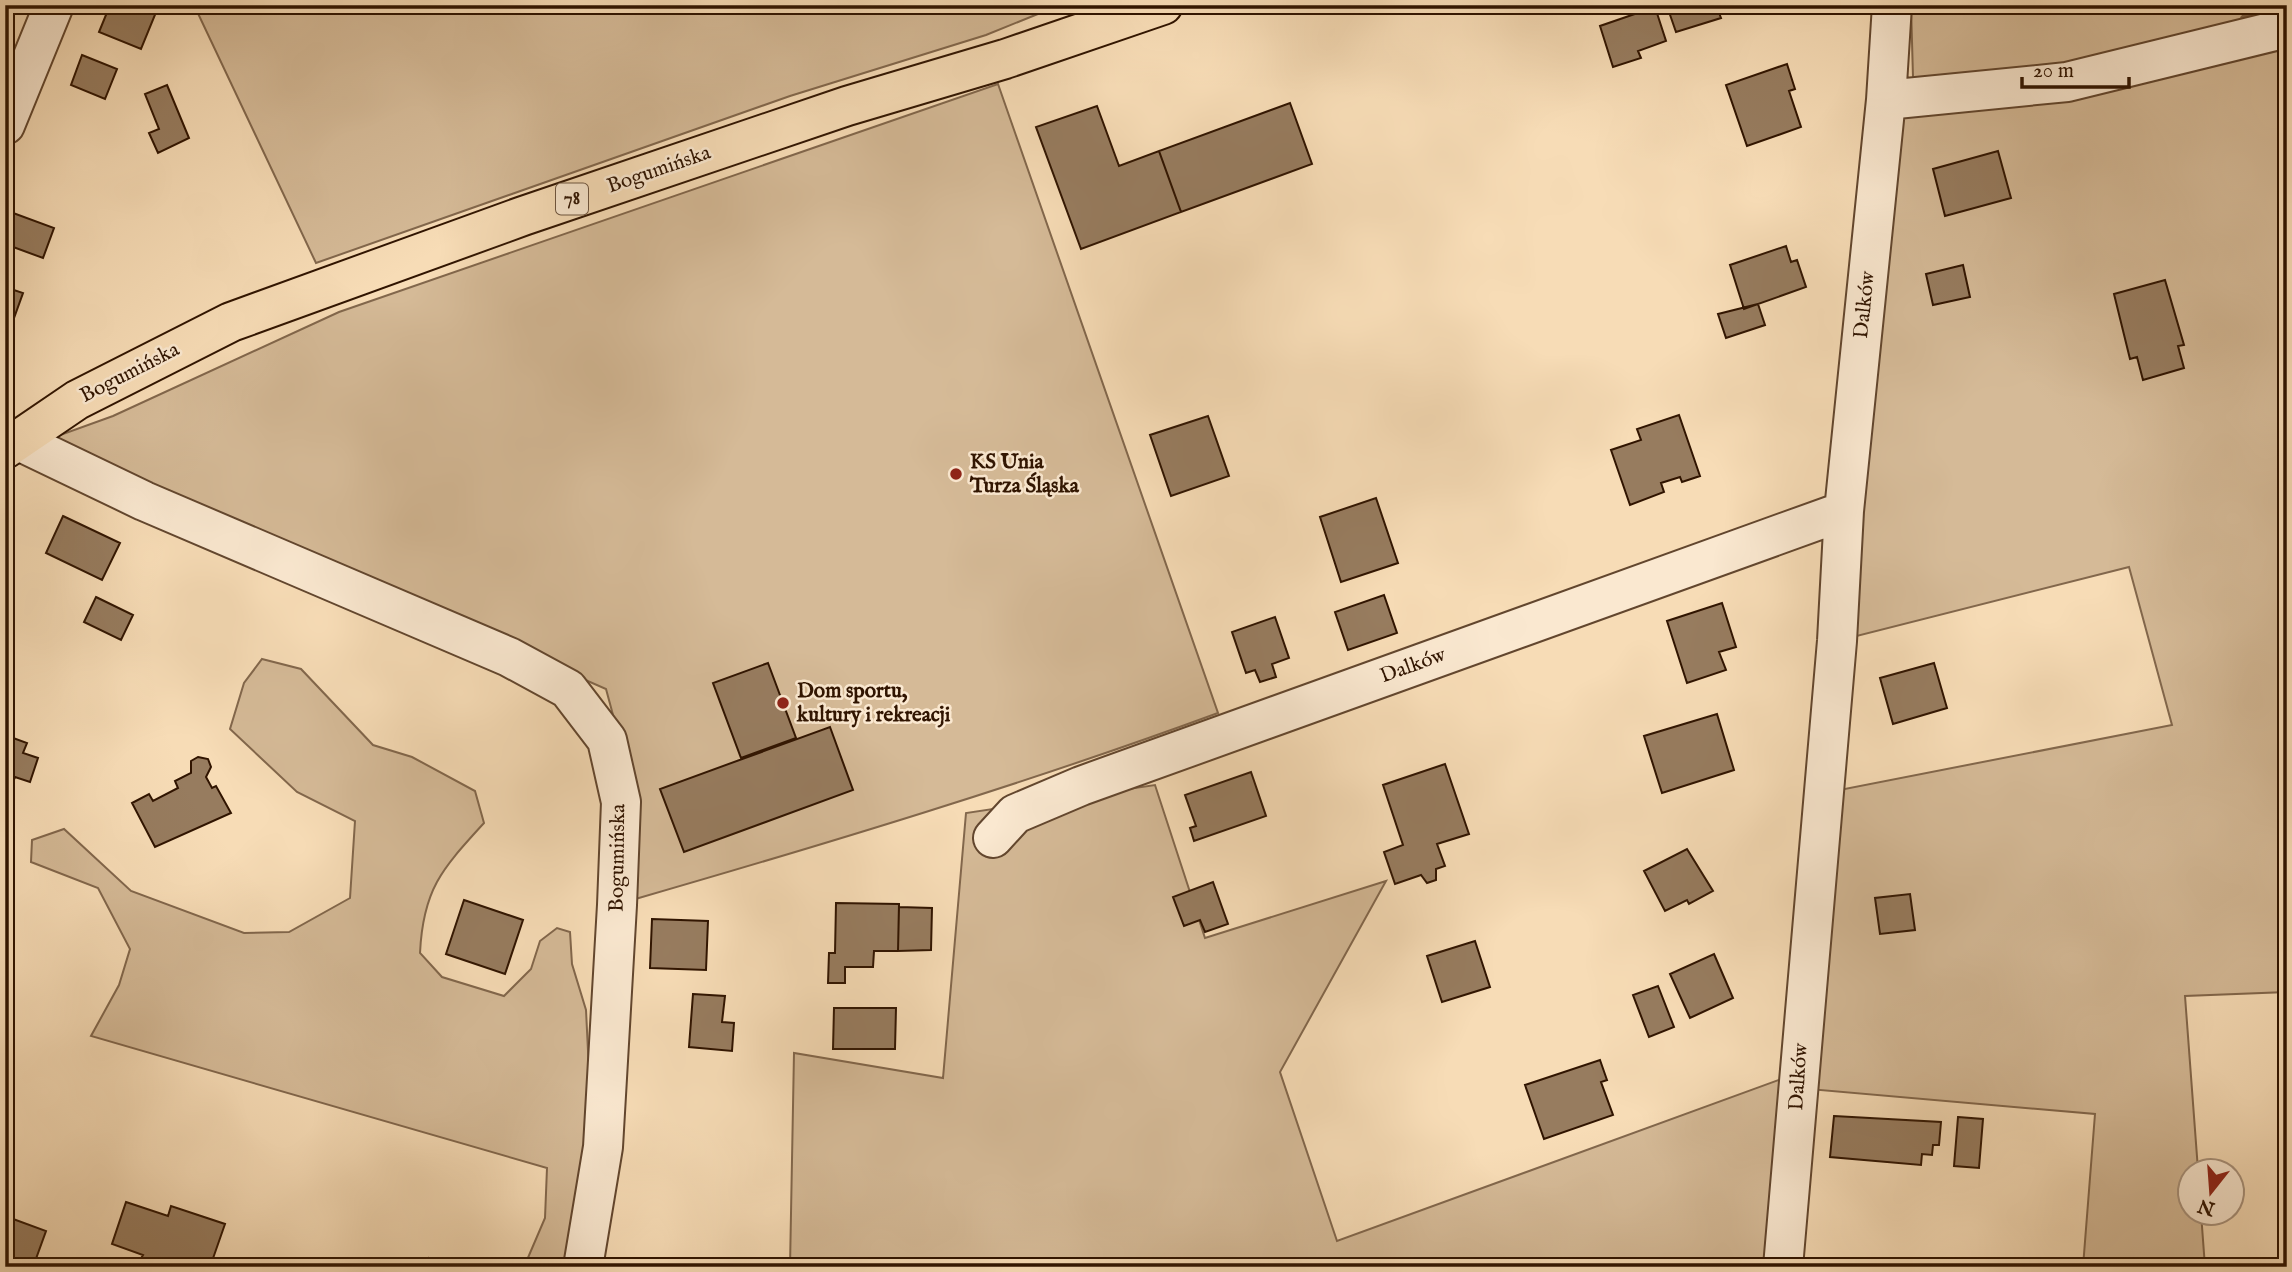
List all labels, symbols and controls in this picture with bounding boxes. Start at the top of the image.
scale bar [2022,46,2129,90]
text: 20 m [2033,58,2074,85]
street label: Bogumińska [603,139,715,200]
road number: 78 [556,183,588,214]
street label: Dalków [1848,269,1882,340]
street label: Bogumińska [76,336,185,410]
place label: KS Unia Turza Śląska [969,449,1080,500]
marker: KS Unia Turza Śląska [948,466,964,482]
street label: Dalków [1377,641,1451,690]
place label: Dom sportu, kultury i rekreacji [796,678,951,729]
marker: Dom sportu, kultury i rekreacji [775,695,791,711]
street label: Bogumińska [604,803,632,912]
street label: Dalków [1783,1041,1815,1112]
north arrow [2176,1156,2246,1226]
text: N [2195,1192,2219,1221]

